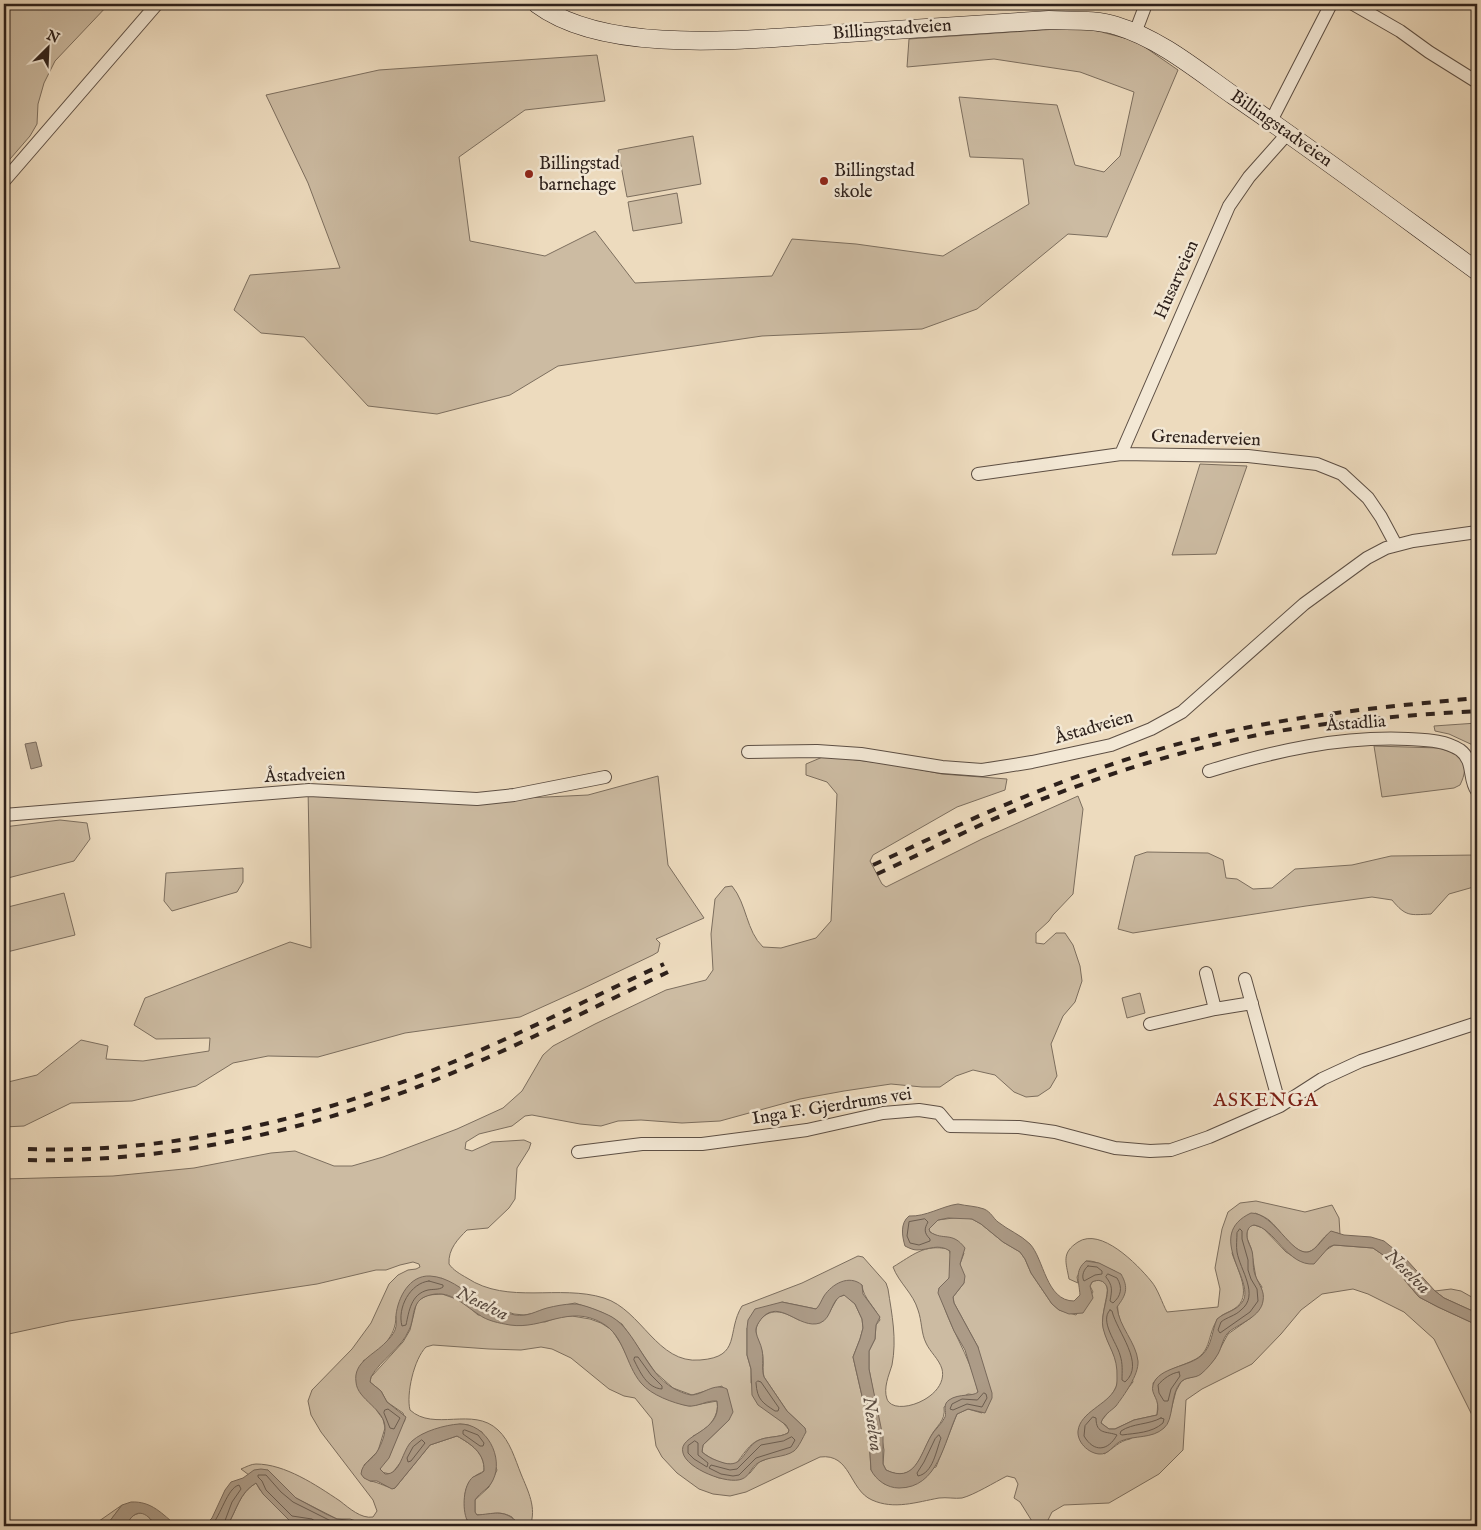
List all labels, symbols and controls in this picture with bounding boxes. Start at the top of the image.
street label: Billingstadveien [832,14,953,46]
north arrow [22,22,72,72]
text: N [43,26,62,48]
street label: Billingstadveien [1226,85,1337,173]
place label: Billingstad barnehage [539,153,620,197]
place label: Billingstad skole [834,160,915,204]
marker: Billingstad barnehage [523,168,535,180]
marker: Billingstad skole [818,175,830,187]
street label: Husarveien [1149,237,1205,323]
street label: Grenaderveien [1151,426,1262,452]
street label: Åstadveien [1051,704,1136,750]
street label: Åstadlia [1324,708,1387,738]
street label: Åstadveien [263,761,346,789]
street label: Inga F. Gjerdrums vei [751,1083,914,1131]
district label: ASKENGA [1212,1088,1319,1113]
water label: Neselva [1379,1244,1435,1300]
water label: Neselva [452,1281,512,1327]
water label: Neselva [856,1395,888,1453]

